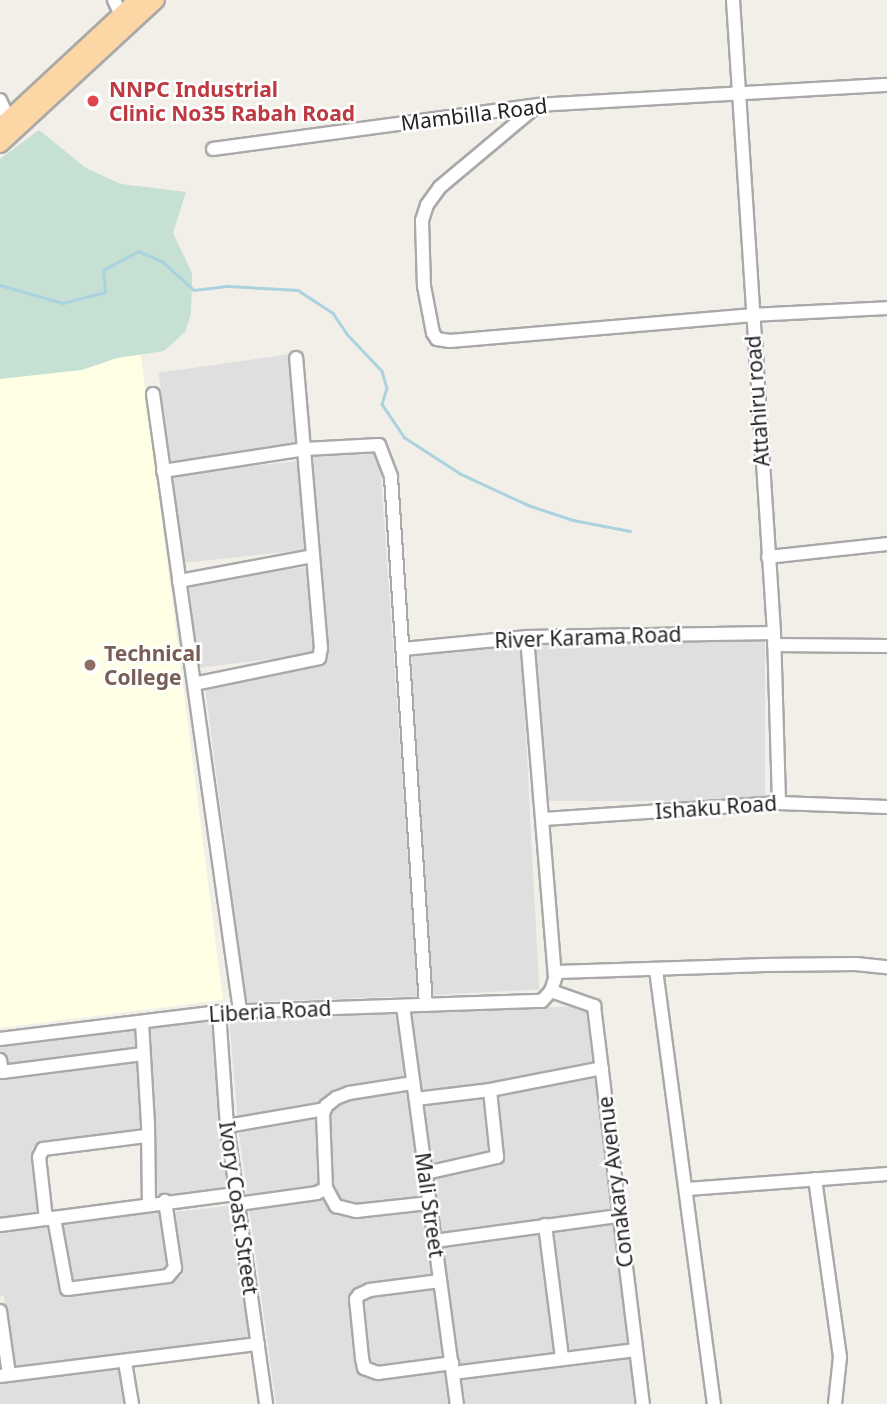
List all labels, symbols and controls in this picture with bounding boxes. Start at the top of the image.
place label: NNPC Industrial Clinic No35 Rabah Road [109,76,355,126]
marker: NNPC Industrial Clinic No35 Rabah Road [83,91,103,111]
street label: Mambilla Road [399,93,549,135]
street label: Attahiru road [740,335,774,467]
street label: River Karama Road [494,621,682,653]
place label: Technical College [104,640,201,690]
marker: Technical College [82,657,98,673]
street label: Ishaku Road [654,790,778,824]
street label: Liberia Road [208,995,332,1027]
street label: Conakary Avenue [592,1095,638,1269]
street label: Ivory Coast Street [214,1120,264,1296]
street label: Mali Street [410,1151,450,1259]

